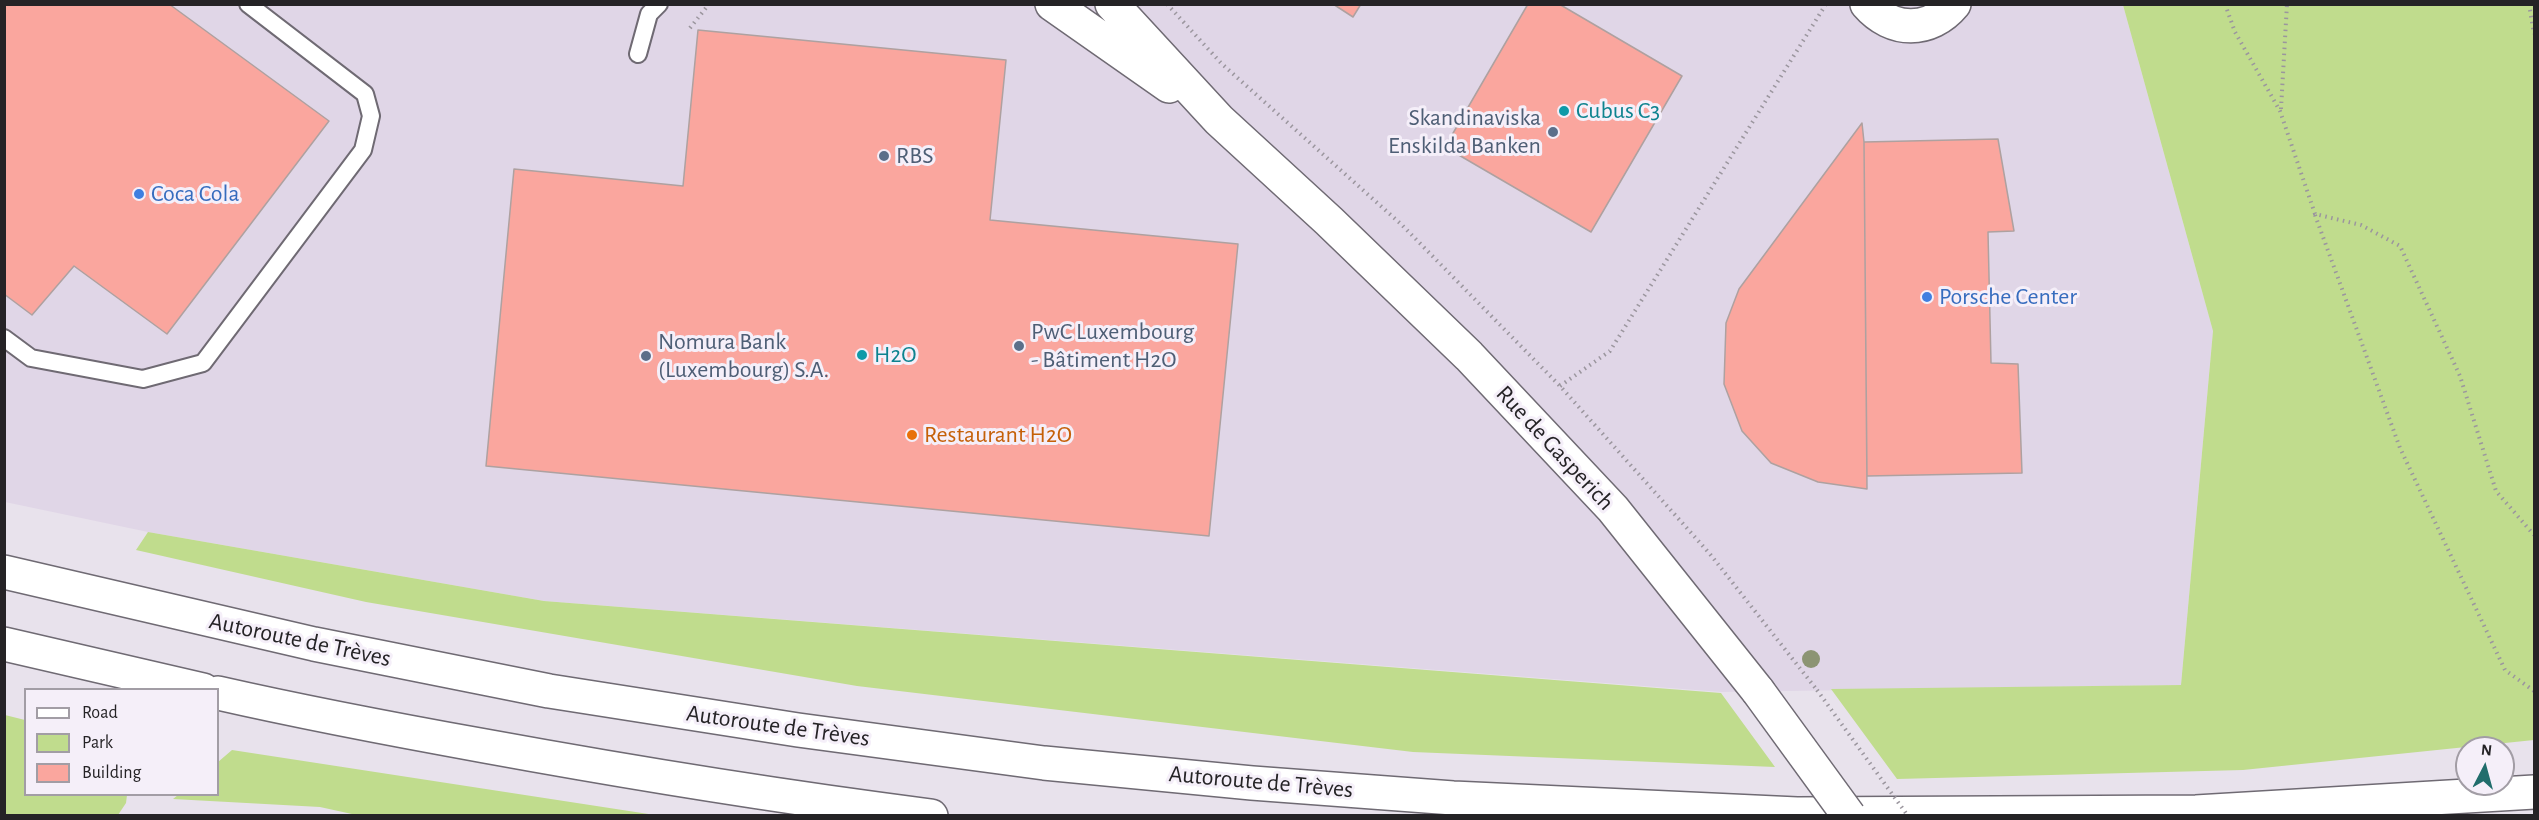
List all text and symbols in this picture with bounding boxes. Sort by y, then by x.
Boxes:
place label: Cubus C3 [1576,97,1660,125]
place label: Skandinaviska Enskilda Banken [1388,104,1541,160]
marker: Cubus C3 [1557,104,1571,118]
marker: Skandinaviska Enskilda Banken [1546,125,1560,139]
place label: RBS [896,142,934,170]
marker: RBS [877,149,891,163]
place label: Coca Cola [151,180,240,208]
marker: Coca Cola [132,187,146,201]
place label: Porsche Center [1939,283,2077,311]
marker: Porsche Center [1920,290,1934,304]
place label: PwC Luxembourg - Bâtiment H2O [1031,318,1194,374]
place label: Nomura Bank (Luxembourg) S.A. [658,328,829,384]
marker: PwC Luxembourg - Bâtiment H2O [1012,339,1026,353]
place label: H2O [874,341,917,369]
marker: H2O [855,348,869,362]
marker: Nomura Bank (Luxembourg) S.A. [639,349,653,363]
street label: Rue de Gasperich [1490,380,1620,516]
place label: Restaurant H2O [924,421,1072,449]
marker: Restaurant H2O [905,428,919,442]
street label: Autoroute de Trèves [207,607,393,673]
legend [24,688,219,796]
street label: Autoroute de Trèves [684,699,872,753]
text: Road [82,704,118,722]
text: Park [82,734,113,752]
north arrow [2455,736,2515,796]
text: N [2480,742,2493,759]
street label: Autoroute de Trèves [1168,760,1354,804]
text: Building [82,764,141,782]

